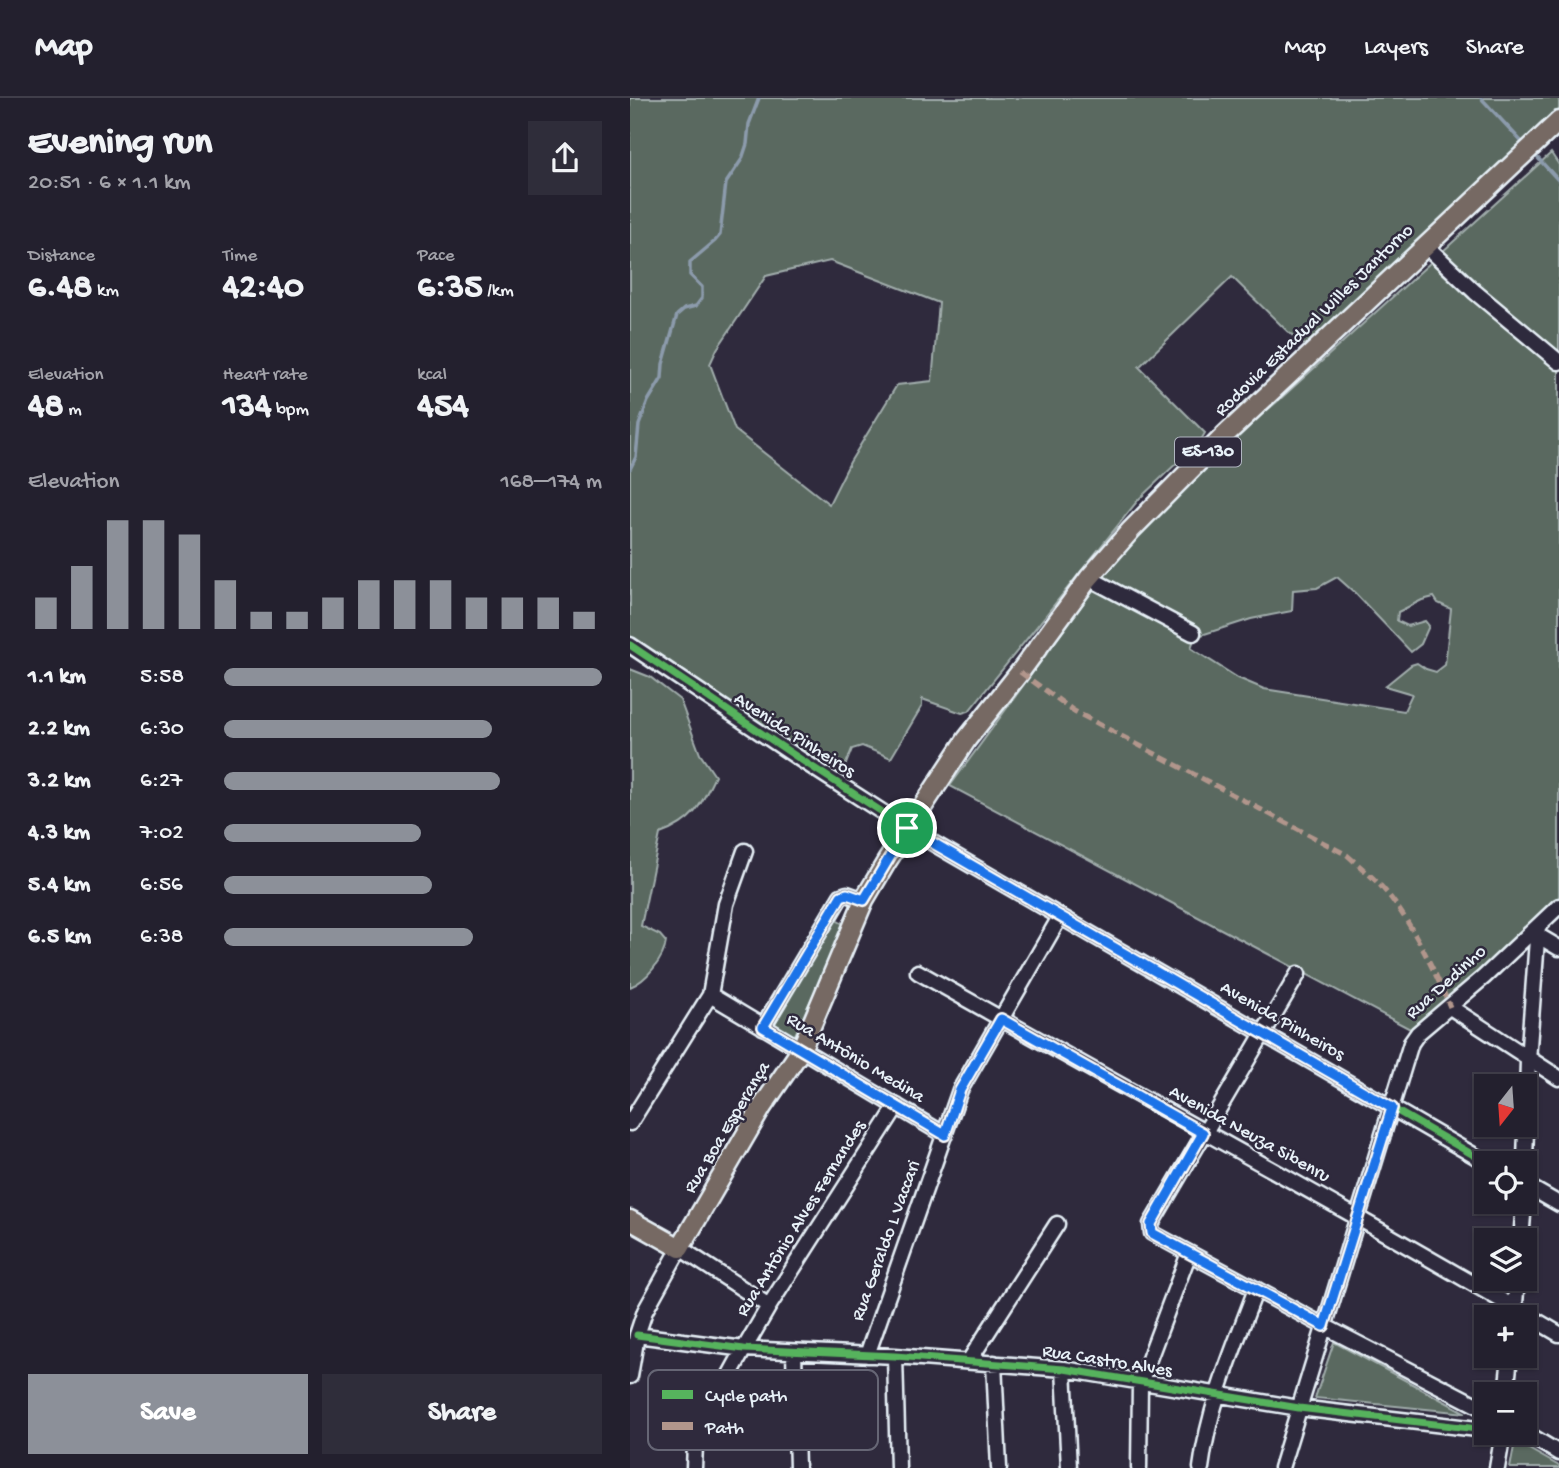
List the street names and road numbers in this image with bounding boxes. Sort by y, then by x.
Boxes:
street label: Rodovia Estadual Willes Jantorno [1211,220,1419,422]
road number: ES-130 [1175,438,1241,466]
street label: Avenida Pinheiros [729,688,860,784]
street label: Rua Dedinho [1402,941,1492,1025]
street label: Avenida Pinheiros [1216,977,1349,1067]
street label: Rua Antônio Medina [782,1009,929,1110]
street label: Rua Boa Esperança [680,1057,777,1198]
street label: Avenida Neuza Sibenru [1164,1081,1334,1189]
street label: Rua Antônio Alves Fernandes [732,1116,872,1321]
street label: Rua Geraldo L Vaccari [847,1157,927,1325]
street label: Rua Castro Alves [1040,1340,1175,1384]

